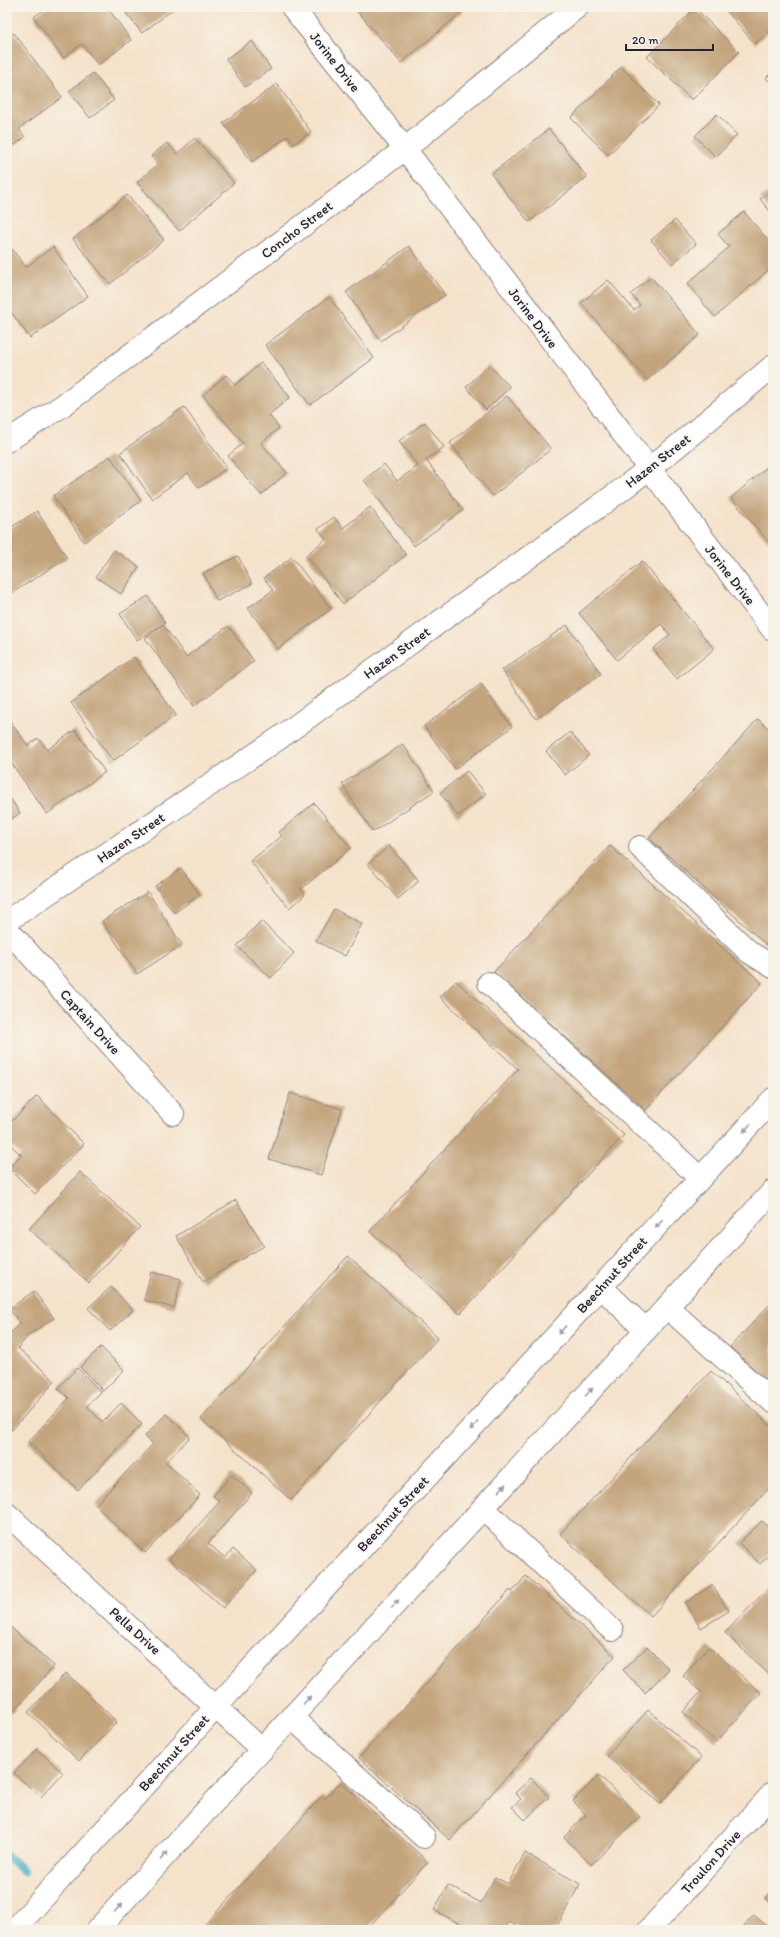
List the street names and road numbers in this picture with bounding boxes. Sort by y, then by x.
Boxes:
street label: Jorine Drive [306,28,364,96]
street label: Concho Street [258,198,336,262]
street label: Jorine Drive [505,284,562,352]
street label: Hazen Street [622,430,694,492]
street label: Jorine Drive [701,541,759,609]
street label: Hazen Street [360,623,434,683]
street label: Hazen Street [94,809,168,867]
street label: Captain Drive [56,986,124,1058]
street label: Beechnut Street [573,1233,651,1317]
street label: Beechnut Street [354,1473,432,1555]
street label: Pella Drive [106,1603,164,1659]
street label: Beechnut Street [135,1711,213,1795]
street label: Troulon Drive [678,1826,745,1898]

